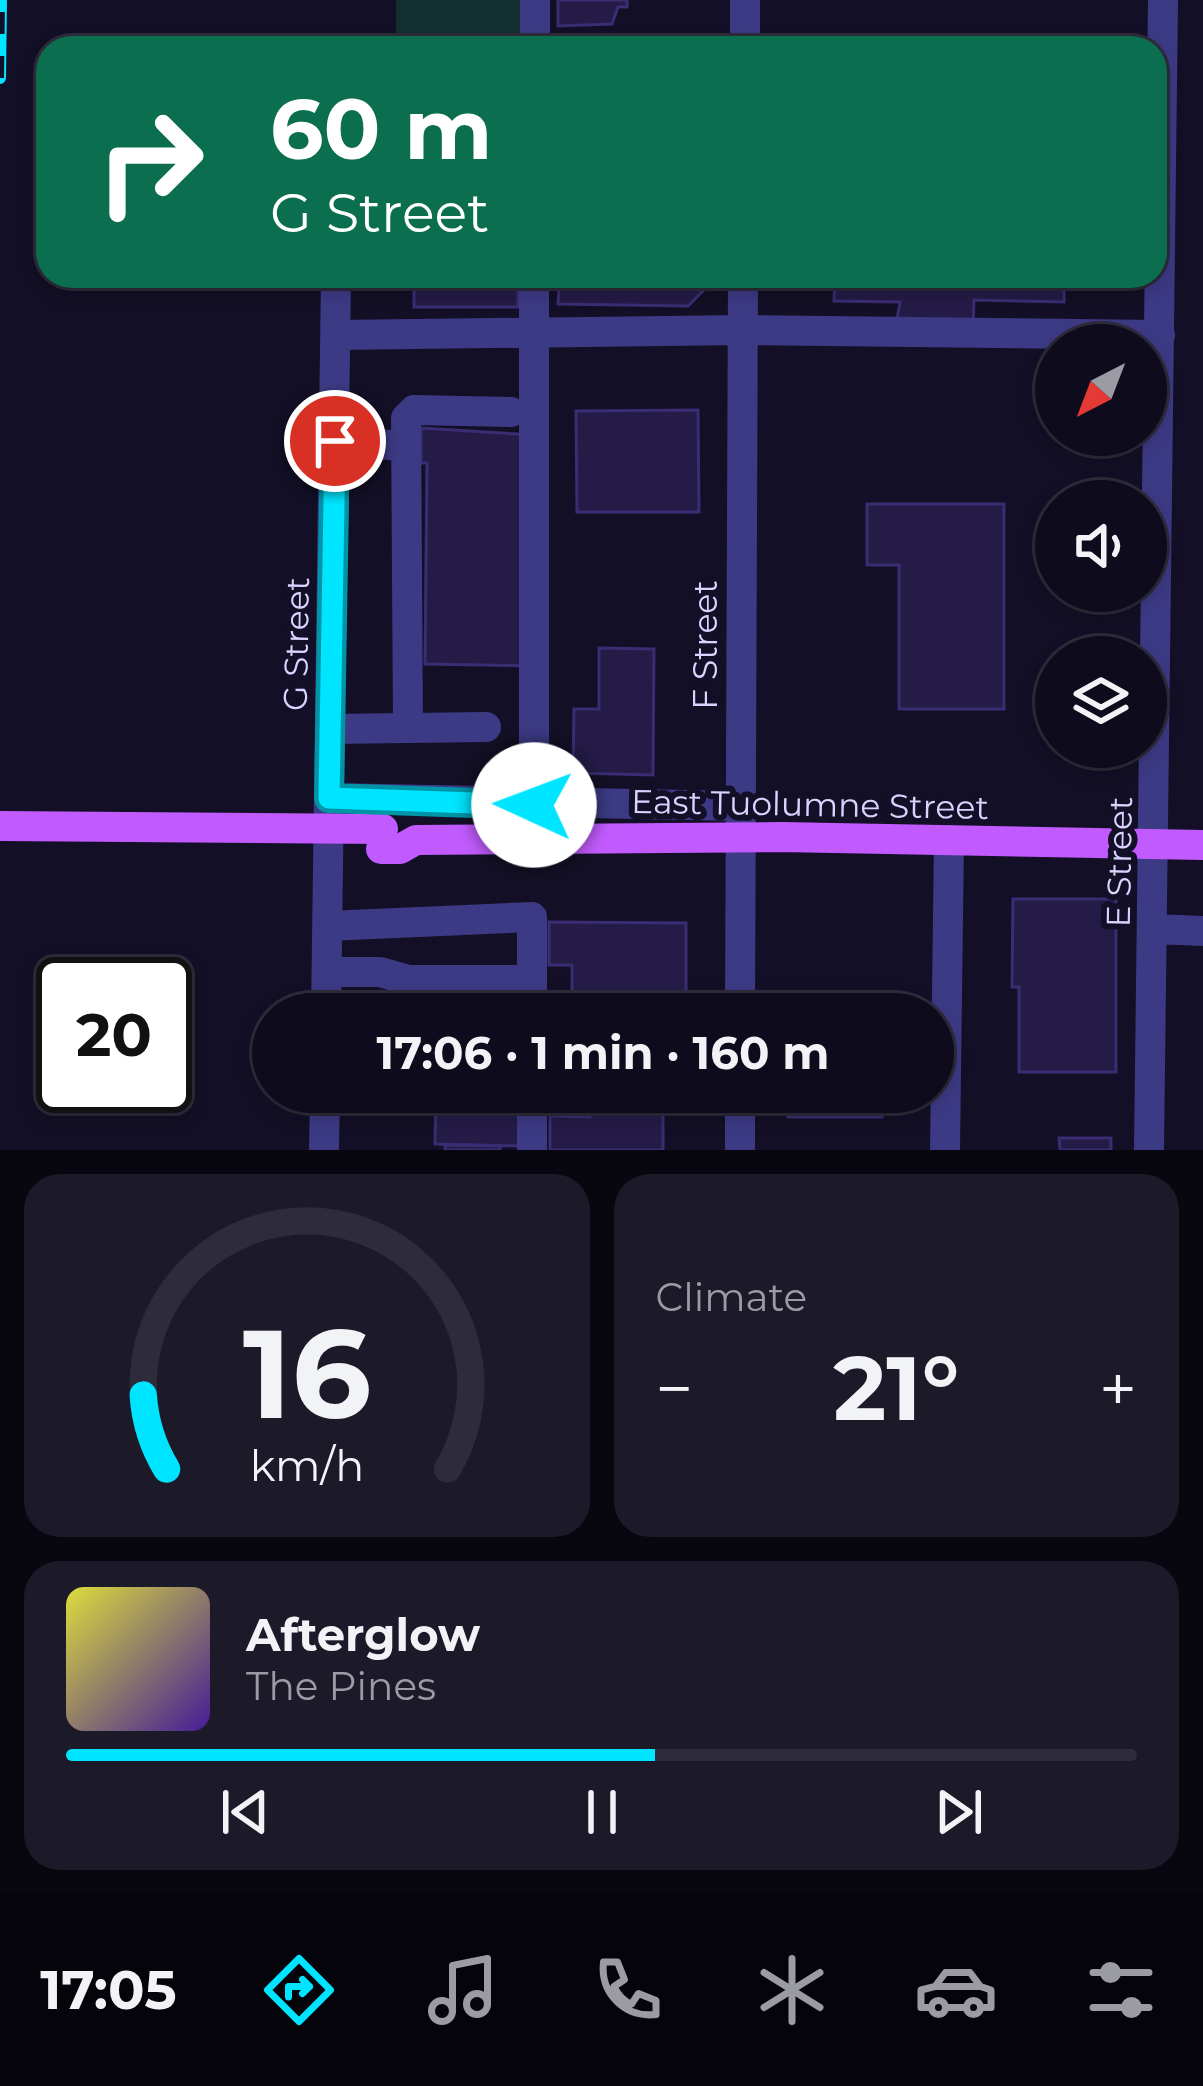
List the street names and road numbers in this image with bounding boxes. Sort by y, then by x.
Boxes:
street label: G Street [275,577,317,711]
street label: F Street [685,580,725,710]
street label: East Tuolumne Street [631,781,989,827]
street label: E Street [1098,796,1140,928]

